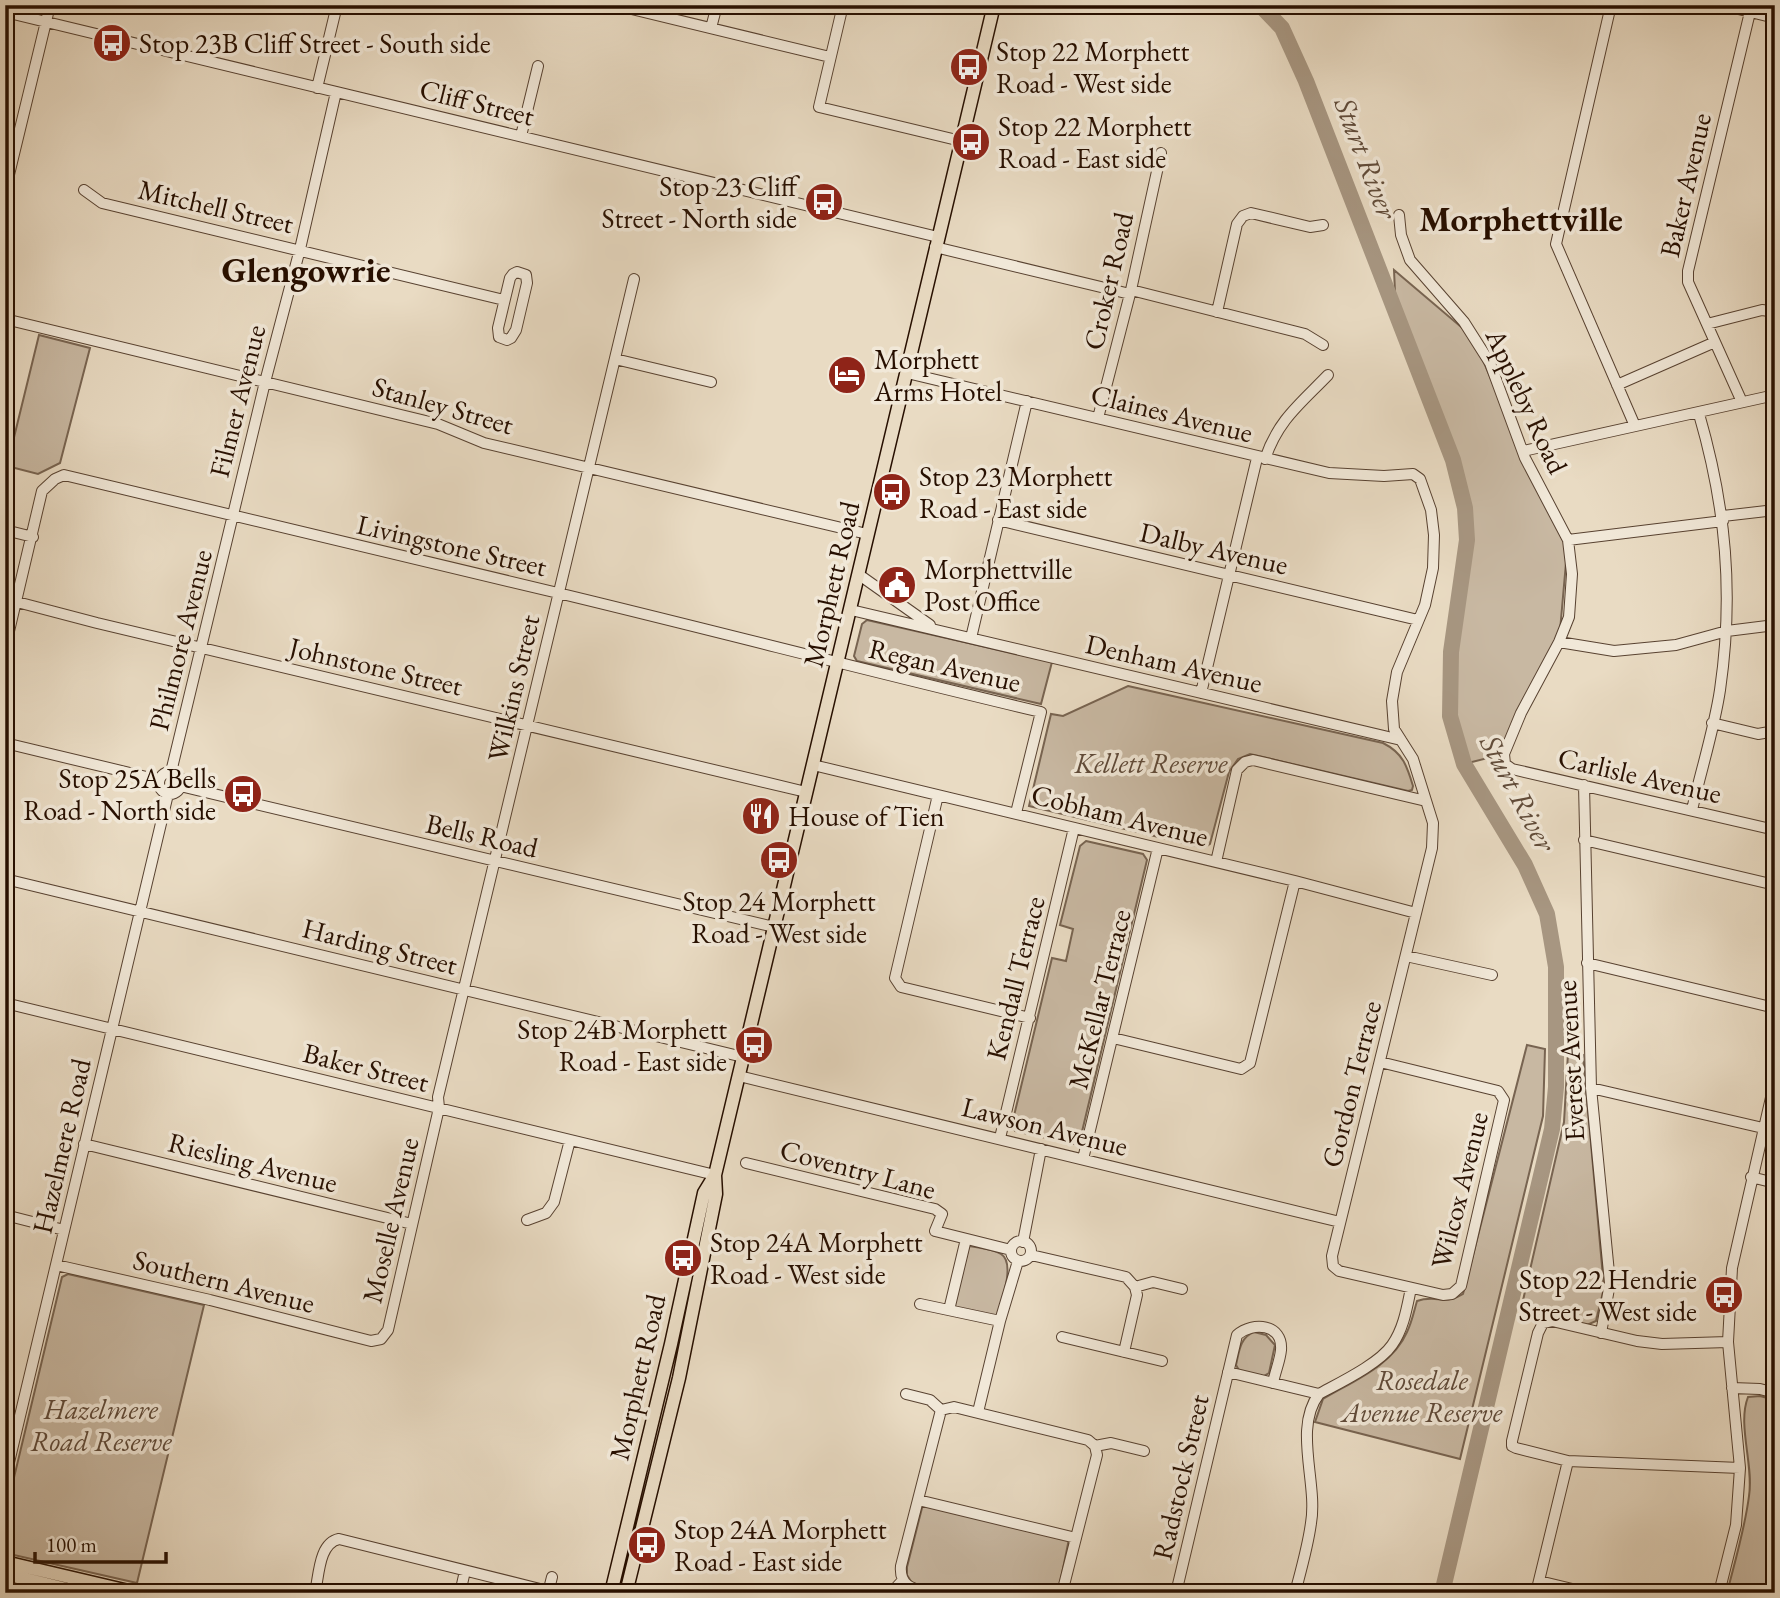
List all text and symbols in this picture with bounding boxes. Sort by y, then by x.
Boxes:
bus stop icon: Stop 23B Cliff Street - South side [91,22,133,64]
place label: Stop 23B Cliff Street - South side [139,25,491,61]
place label: Stop 22 Morphett Road - West side [996,33,1189,101]
bus stop icon: Stop 22 Morphett Road - West side [948,46,990,88]
street label: Cliff Street [416,70,538,134]
water label: Sturt River [1325,91,1408,226]
place label: Stop 22 Morphett Road - East side [998,108,1191,176]
street label: Baker Avenue [1651,109,1719,261]
bus stop icon: Stop 22 Morphett Road - East side [950,121,992,163]
place label: Stop 23 Cliff Street - North side [601,168,800,236]
street label: Mitchell Street [135,171,297,241]
bus stop icon: Stop 23 Cliff Street - North side [803,181,845,223]
district label: Morphettville [1419,196,1623,241]
street label: Croker Road [1075,208,1142,353]
district label: Glengowrie [222,247,391,292]
street label: Filmer Avenue [201,321,273,481]
street label: Appleby Road [1477,322,1577,480]
place label: Morphett Arms Hotel [873,341,1002,409]
hotel icon: Morphett Arms Hotel [826,354,868,396]
street label: Stanley Street [368,368,518,442]
street label: Claines Avenue [1087,376,1257,450]
place label: Stop 23 Morphett Road - East side [919,458,1112,526]
bus stop icon: Stop 23 Morphett Road - East side [871,471,913,513]
street label: Morphett Road [794,497,868,670]
street label: Livingstone Street [354,506,551,584]
street label: Dalby Avenue [1136,513,1292,583]
street label: Philmore Avenue [140,546,220,734]
place label: Morphettville Post Office [924,551,1072,619]
public building icon: Morphettville Post Office [876,564,918,606]
street label: Wilkins Street [479,611,547,765]
street label: Denham Avenue [1082,625,1266,701]
street label: Johnstone Street [284,628,466,703]
street label: Regan Avenue [865,630,1025,700]
water label: Sturt River [1471,727,1566,859]
street label: Carlisle Avenue [1555,739,1725,811]
park label: Kellett Reserve [1073,745,1228,781]
place label: Stop 25A Bells Road - North side [23,760,216,828]
bus stop icon: Stop 25A Bells Road - North side [222,773,264,815]
street label: Cobham Avenue [1028,776,1212,854]
restaurant icon: House of Tien [740,795,782,837]
place label: House of Tien [788,798,945,834]
street label: Bells Road [422,805,542,866]
bus stop icon: Stop 24 Morphett Road - West side [758,839,800,881]
place label: Stop 24 Morphett Road - West side [682,883,876,951]
street label: Kendall Terrace [977,892,1053,1064]
street label: McKellar Terrace [1059,905,1139,1093]
street label: Harding Street [299,909,461,983]
street label: Everest Avenue [1548,979,1592,1143]
street label: Gordon Terrace [1313,997,1389,1171]
place label: Stop 24B Morphett Road - East side [517,1011,727,1079]
bus stop icon: Stop 24B Morphett Road - East side [733,1024,775,1066]
street label: Baker Street [299,1034,433,1100]
street label: Hazelmere Road [23,1054,99,1237]
street label: Lawson Avenue [958,1088,1132,1164]
street label: Wilcox Avenue [1422,1108,1496,1272]
street label: Riesling Avenue [165,1124,342,1200]
street label: Coventry Lane [776,1131,940,1207]
street label: Moselle Avenue [353,1134,427,1306]
place label: Stop 24A Morphett Road - West side [710,1224,923,1292]
bus stop icon: Stop 24A Morphett Road - West side [662,1237,704,1279]
street label: Southern Avenue [129,1241,319,1321]
place label: Stop 22 Hendrie Street - West side [1518,1261,1697,1329]
bus stop icon: Stop 22 Hendrie Street - West side [1703,1274,1745,1316]
street label: Morphett Road [600,1290,674,1463]
park label: Rosedale Avenue Reserve [1340,1362,1503,1430]
park label: Hazelmere Road Reserve [30,1391,172,1459]
street label: Radstock Street [1143,1391,1217,1563]
place label: Stop 24A Morphett Road - East side [674,1511,887,1579]
scale bar [35,1521,166,1565]
bus stop icon: Stop 24A Morphett Road - East side [626,1524,668,1566]
text: 100 m [46,1531,97,1558]

